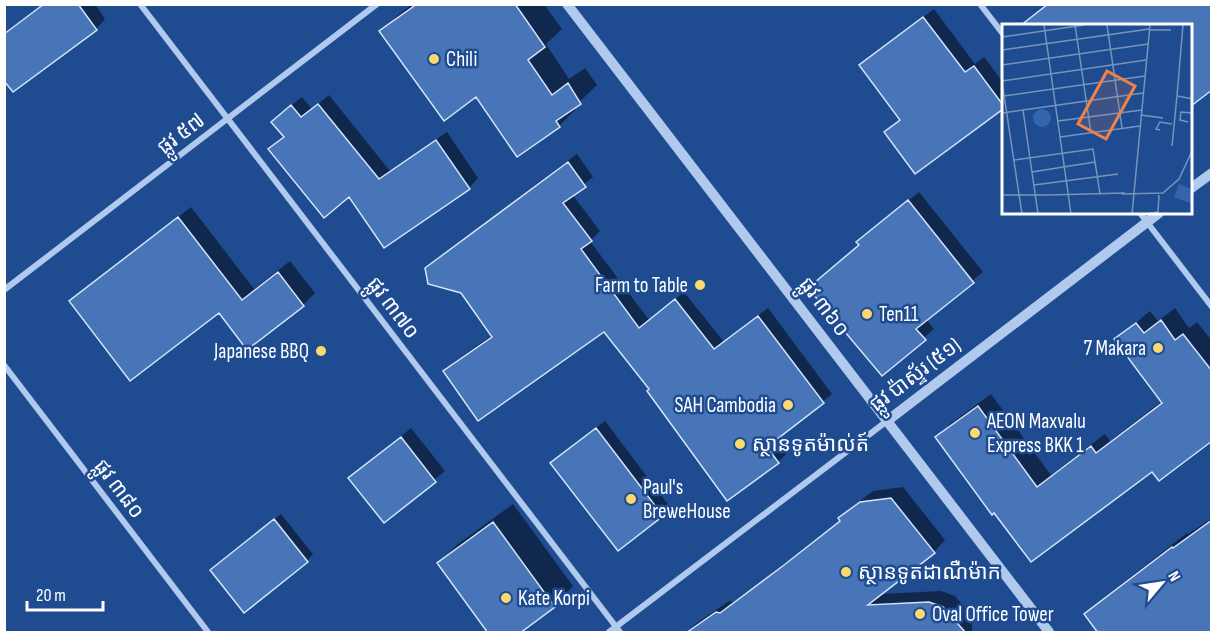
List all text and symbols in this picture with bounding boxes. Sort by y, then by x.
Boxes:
inset map [1002,24,1192,214]
place label: Chili [446,47,477,72]
marker: Chili [427,52,441,66]
street label: ផ្លូវ ៥៧ [152,108,214,165]
street label: ផ្លូវ ៣៧០ [357,272,424,348]
street label: ផ្លូវ ៣៦០ [789,272,855,346]
place label: Farm to Table [595,273,688,298]
marker: Farm to Table [693,278,707,292]
place label: Ten11 [879,302,919,327]
marker: Ten11 [860,307,874,321]
street label: ផ្លូវ ប៉ាស្ទ័រ (៥១) [865,333,969,422]
place label: 7 Makara [1084,336,1146,361]
place label: Japanese BBQ [213,339,309,364]
marker: 7 Makara [1151,341,1165,355]
marker: Japanese BBQ [314,344,328,358]
place label: SAH Cambodia [674,393,776,418]
marker: SAH Cambodia [781,398,795,412]
place label: AEON Maxvalu Express BKK 1 [986,409,1086,458]
marker: AEON Maxvalu Express BKK 1 [968,426,982,440]
place label: ស្ថានទូតម៉ាល់ត៍ [752,432,869,457]
marker: ស្ថានទូតម៉ាល់ត៍ [733,437,747,451]
street label: ផ្លូវ ៣៨០ [84,454,150,528]
place label: Paul's BreweHouse [643,475,731,524]
marker: Paul's BreweHouse [624,492,638,506]
north arrow [1132,553,1192,613]
place label: ស្ថានទូតដាណឺម៉ាក [858,559,1001,585]
marker: ស្ថានទូតដាណឺម៉ាក [839,565,853,579]
text: N [1163,568,1184,585]
scale bar [27,574,104,612]
text: 20 m [36,585,66,606]
place label: Kate Korpi [518,586,590,611]
marker: Kate Korpi [499,591,513,605]
place label: Oval Office Tower [932,602,1054,627]
marker: Oval Office Tower [913,607,927,621]

